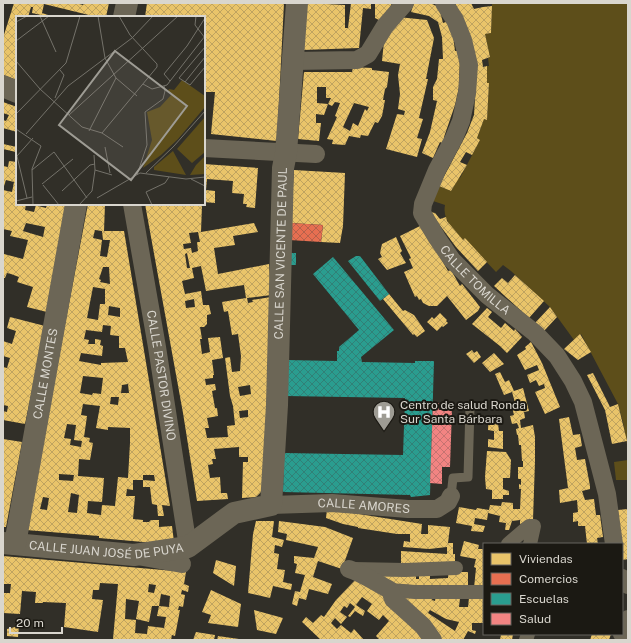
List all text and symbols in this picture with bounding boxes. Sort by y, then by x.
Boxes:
inset map [16,16,205,205]
street label: CALLE SAN VICENTE DE PAUL [272,167,290,340]
street label: CALLE TOMILLA [437,243,513,318]
street label: CALLE PASTOR DIVINO [144,309,178,442]
street label: CALLE MONTES [31,327,61,420]
place label: Centro de salud Ronda Sur Santa Bárbara [400,398,526,426]
hospital icon: Centro de salud Ronda Sur Santa Bárbara [371,399,397,432]
street label: CALLE AMORES [317,496,411,516]
street label: CALLE JUAN JOSÉ DE PUYA [28,538,185,562]
legend [483,543,623,635]
text: Viviendas [519,552,573,566]
text: Comercios [519,572,578,586]
text: Escuelas [519,592,569,606]
scale bar [10,609,62,635]
text: Salud [519,612,551,626]
text: 20 m [16,616,44,630]

